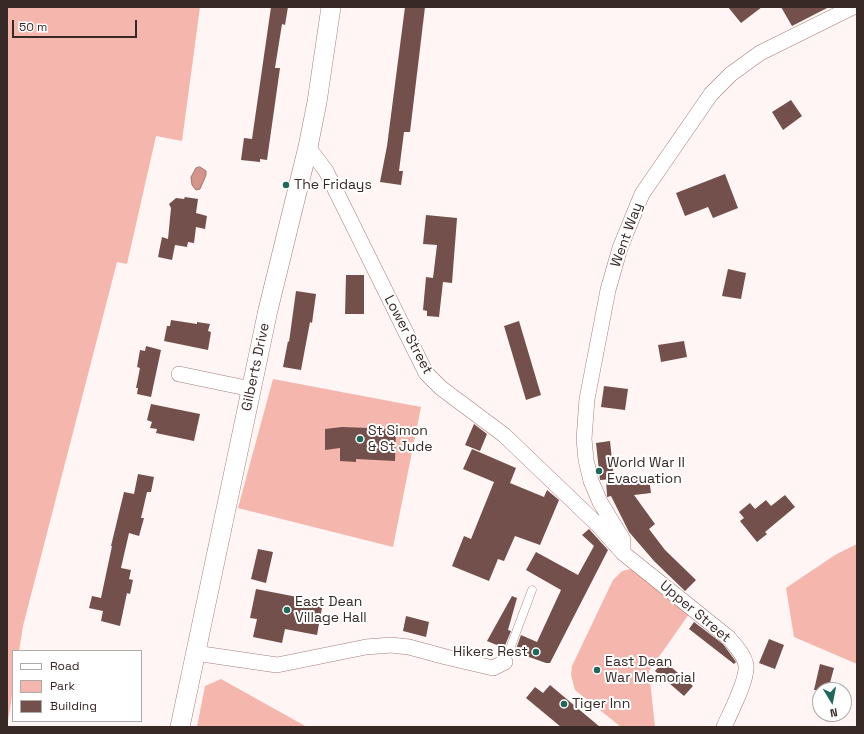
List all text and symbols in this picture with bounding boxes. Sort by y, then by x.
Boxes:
scale bar [14,12,139,38]
text: 50 m [19,19,47,35]
place label: The Fridays [294,177,372,193]
marker: The Fridays [281,180,291,190]
street label: Went Way [608,200,646,270]
street label: Lower Street [380,293,436,377]
street label: Gilberts Drive [238,321,274,413]
place label: St Simon & St Jude [368,423,433,456]
marker: St Simon & St Jude [355,434,365,444]
place label: World War II Evacuation [607,455,685,488]
marker: World War II Evacuation [594,466,604,476]
street label: Upper Street [656,578,734,646]
place label: East Dean Village Hall [295,594,367,626]
marker: East Dean Village Hall [282,605,292,615]
place label: Hikers Rest [453,644,528,660]
marker: Hikers Rest [531,647,541,657]
legend [12,650,142,722]
place label: East Dean War Memorial [605,654,695,686]
text: Road [50,658,79,674]
marker: East Dean War Memorial [592,665,602,675]
text: Park [50,678,75,694]
north arrow [812,682,852,722]
place label: Tiger Inn [572,696,630,712]
text: Building [50,698,97,714]
marker: Tiger Inn [559,699,569,709]
text: N [829,705,839,720]

